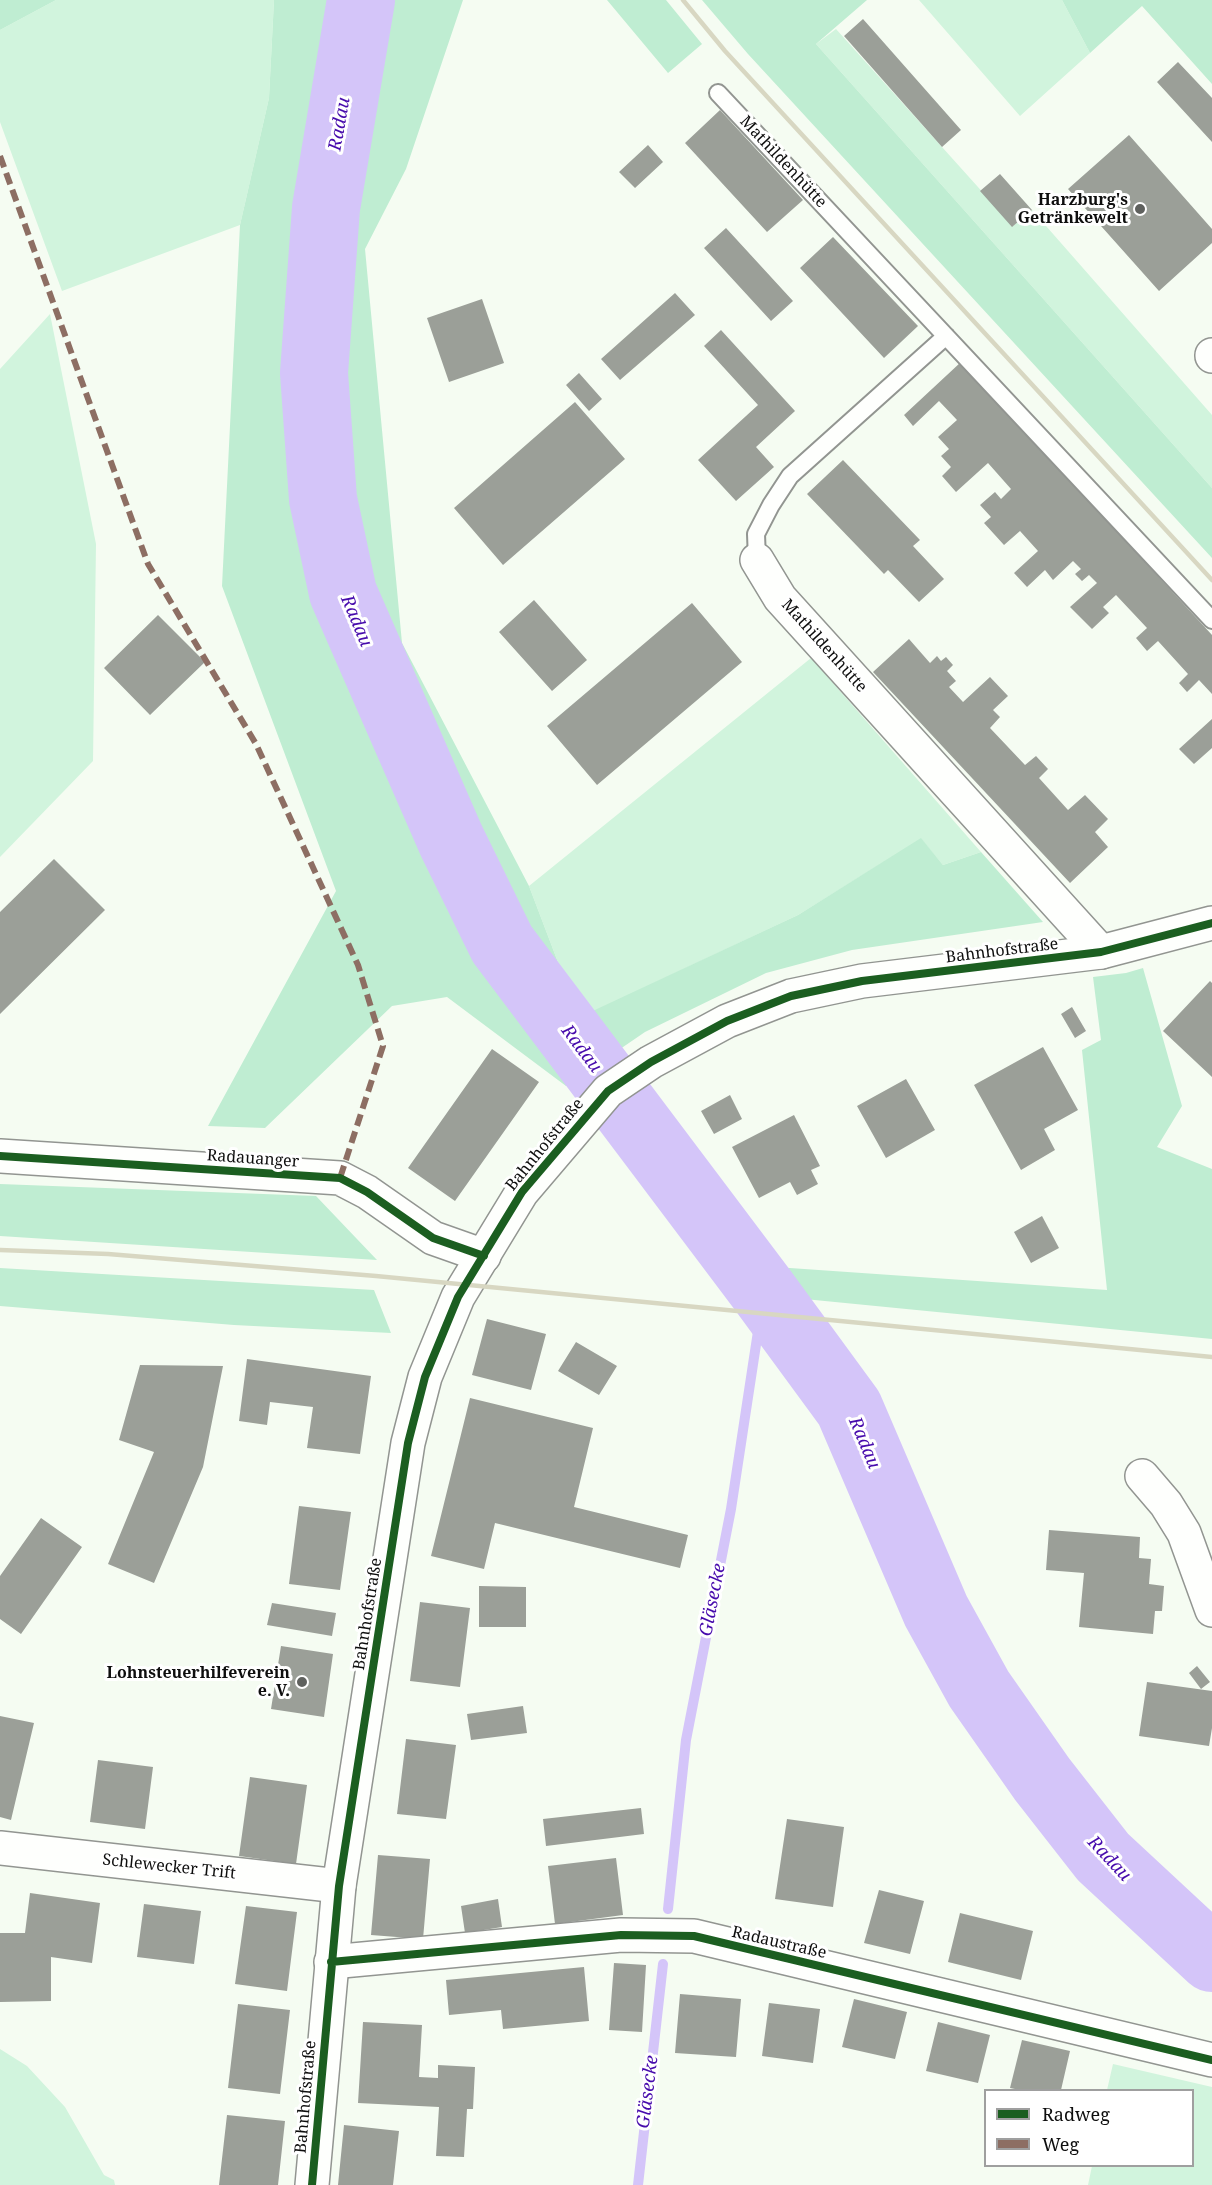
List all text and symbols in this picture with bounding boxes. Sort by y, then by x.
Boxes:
water label: Radau [325,96,355,152]
street label: Mathildenhütte [735,112,831,212]
place label: Harzburg's Getränkewelt [1018,190,1128,228]
marker: Harzburg's Getränkewelt [1133,202,1147,216]
water label: Radau [336,592,376,650]
street label: Mathildenhütte [777,595,871,697]
street label: Bahnhofstraße [945,935,1059,967]
water label: Radau [556,1021,606,1077]
street label: Bahnhofstraße [502,1095,588,1195]
street label: Radauanger [206,1146,300,1172]
water label: Radau [844,1414,884,1472]
street label: Bahnhofstraße [350,1557,386,1671]
water label: Gläsecke [695,1562,731,1638]
place label: Lohnsteuerhilfeverein e. V. [107,1663,290,1701]
marker: Lohnsteuerhilfeverein e. V. [295,1675,309,1689]
water label: Radau [1083,1832,1135,1886]
street label: Schlewecker Trift [101,1850,237,1884]
street label: Radaustraße [730,1923,828,1963]
street label: Bahnhofstraße [292,2040,320,2154]
water label: Gläsecke [633,2054,663,2130]
legend [984,2089,1194,2167]
text: Radweg [1042,2102,1110,2126]
text: Weg [1042,2132,1079,2156]

